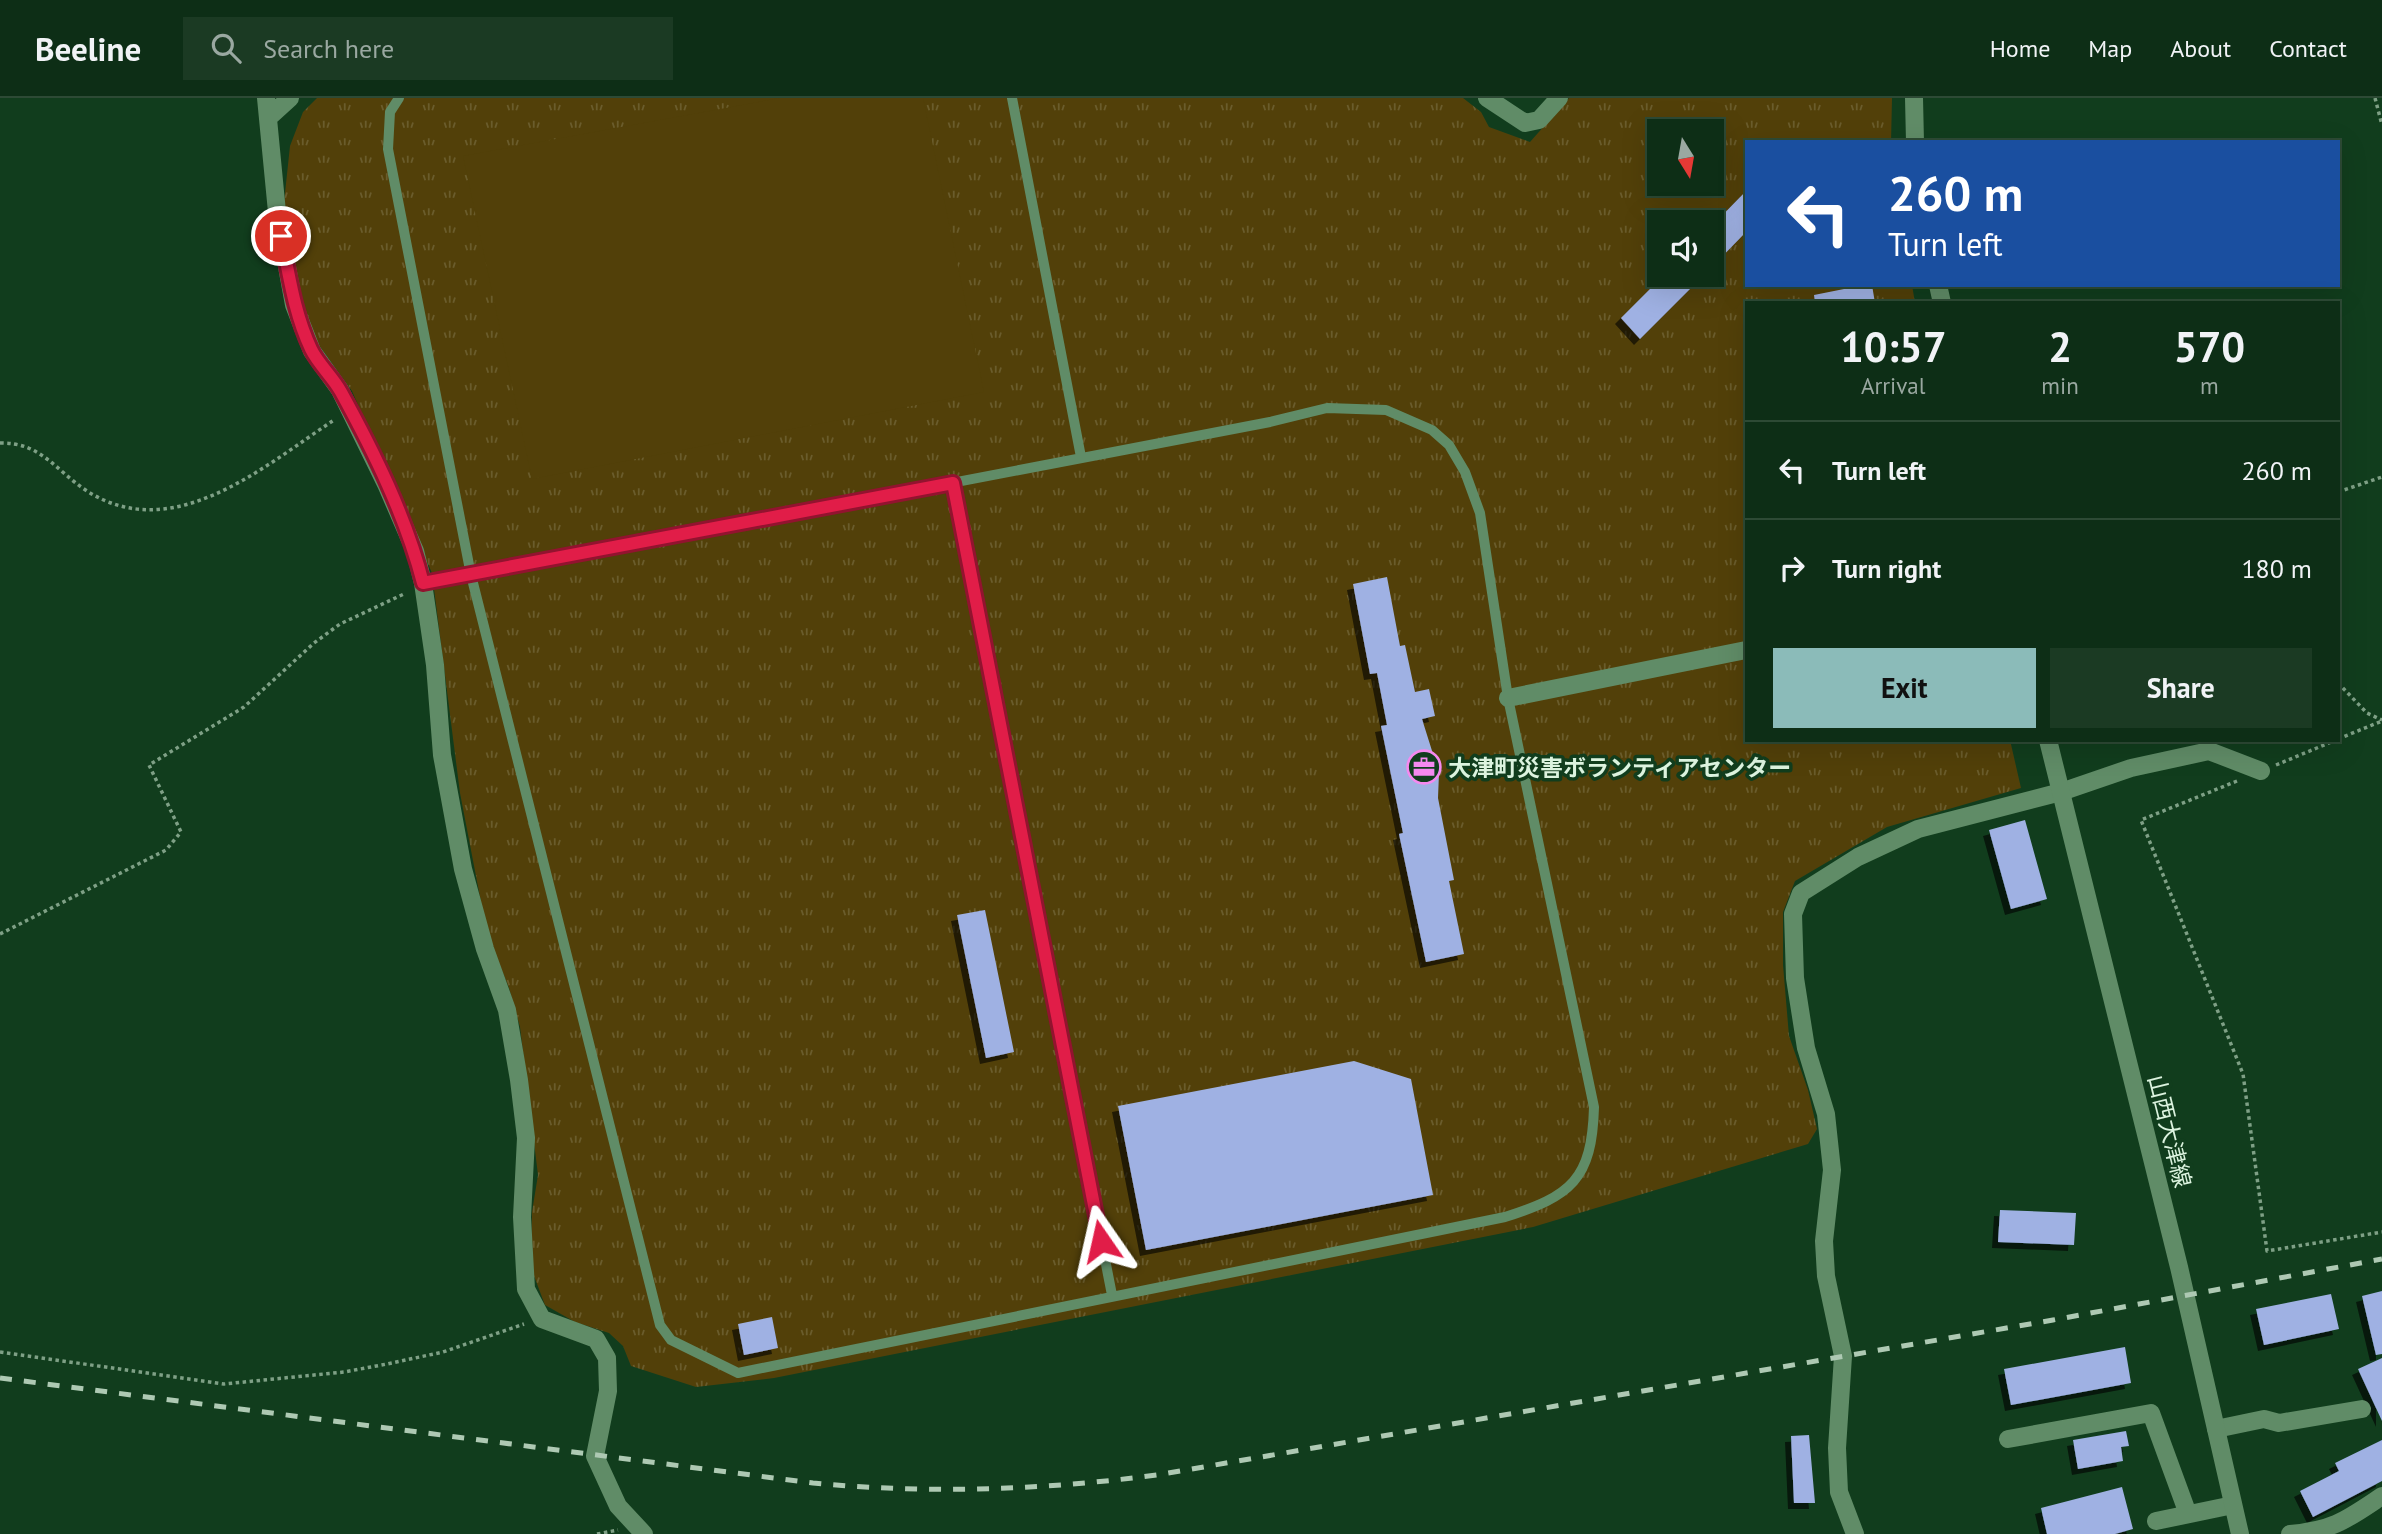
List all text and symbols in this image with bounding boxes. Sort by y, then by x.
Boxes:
search box [183,17,673,80]
text: Beeline [35,27,141,70]
icon: search [207,29,245,67]
text: Search here [263,32,394,65]
text: Home [1990,33,2050,64]
text: Map [2088,33,2132,64]
text: About [2170,33,2231,64]
text: Contact [2269,33,2347,64]
north arrow [1647,119,1724,196]
map controls [1647,119,1724,287]
text: 260 m [1888,161,2023,225]
icon: left [1773,168,1864,259]
pin [251,206,311,266]
button: sound [1647,210,1724,287]
icon: arrive [262,217,300,255]
text: Turn left [1888,223,2003,265]
text: 10:57 [1840,319,1946,374]
text: 2 [2048,319,2072,374]
text: 570 [2174,319,2245,374]
text: Arrival [1861,371,1925,400]
text: min [2041,371,2079,400]
text: m [2200,371,2219,400]
icon: left [1773,451,1811,489]
text: Turn left [1832,454,1926,487]
text: 260 m [2241,454,2312,487]
icon: right [1773,549,1811,587]
text: Turn right [1832,552,1941,585]
text: 180 m [2241,552,2312,585]
button: Exit [1773,648,2036,728]
button: Share [2050,648,2312,728]
office icon: 大津町災害ボランティアセンター [1405,748,1443,786]
place label: 大津町災害ボランティアセンター [1448,753,1791,782]
street label: 山西大津線 [2142,1072,2198,1190]
position arrow [1064,1204,1138,1278]

